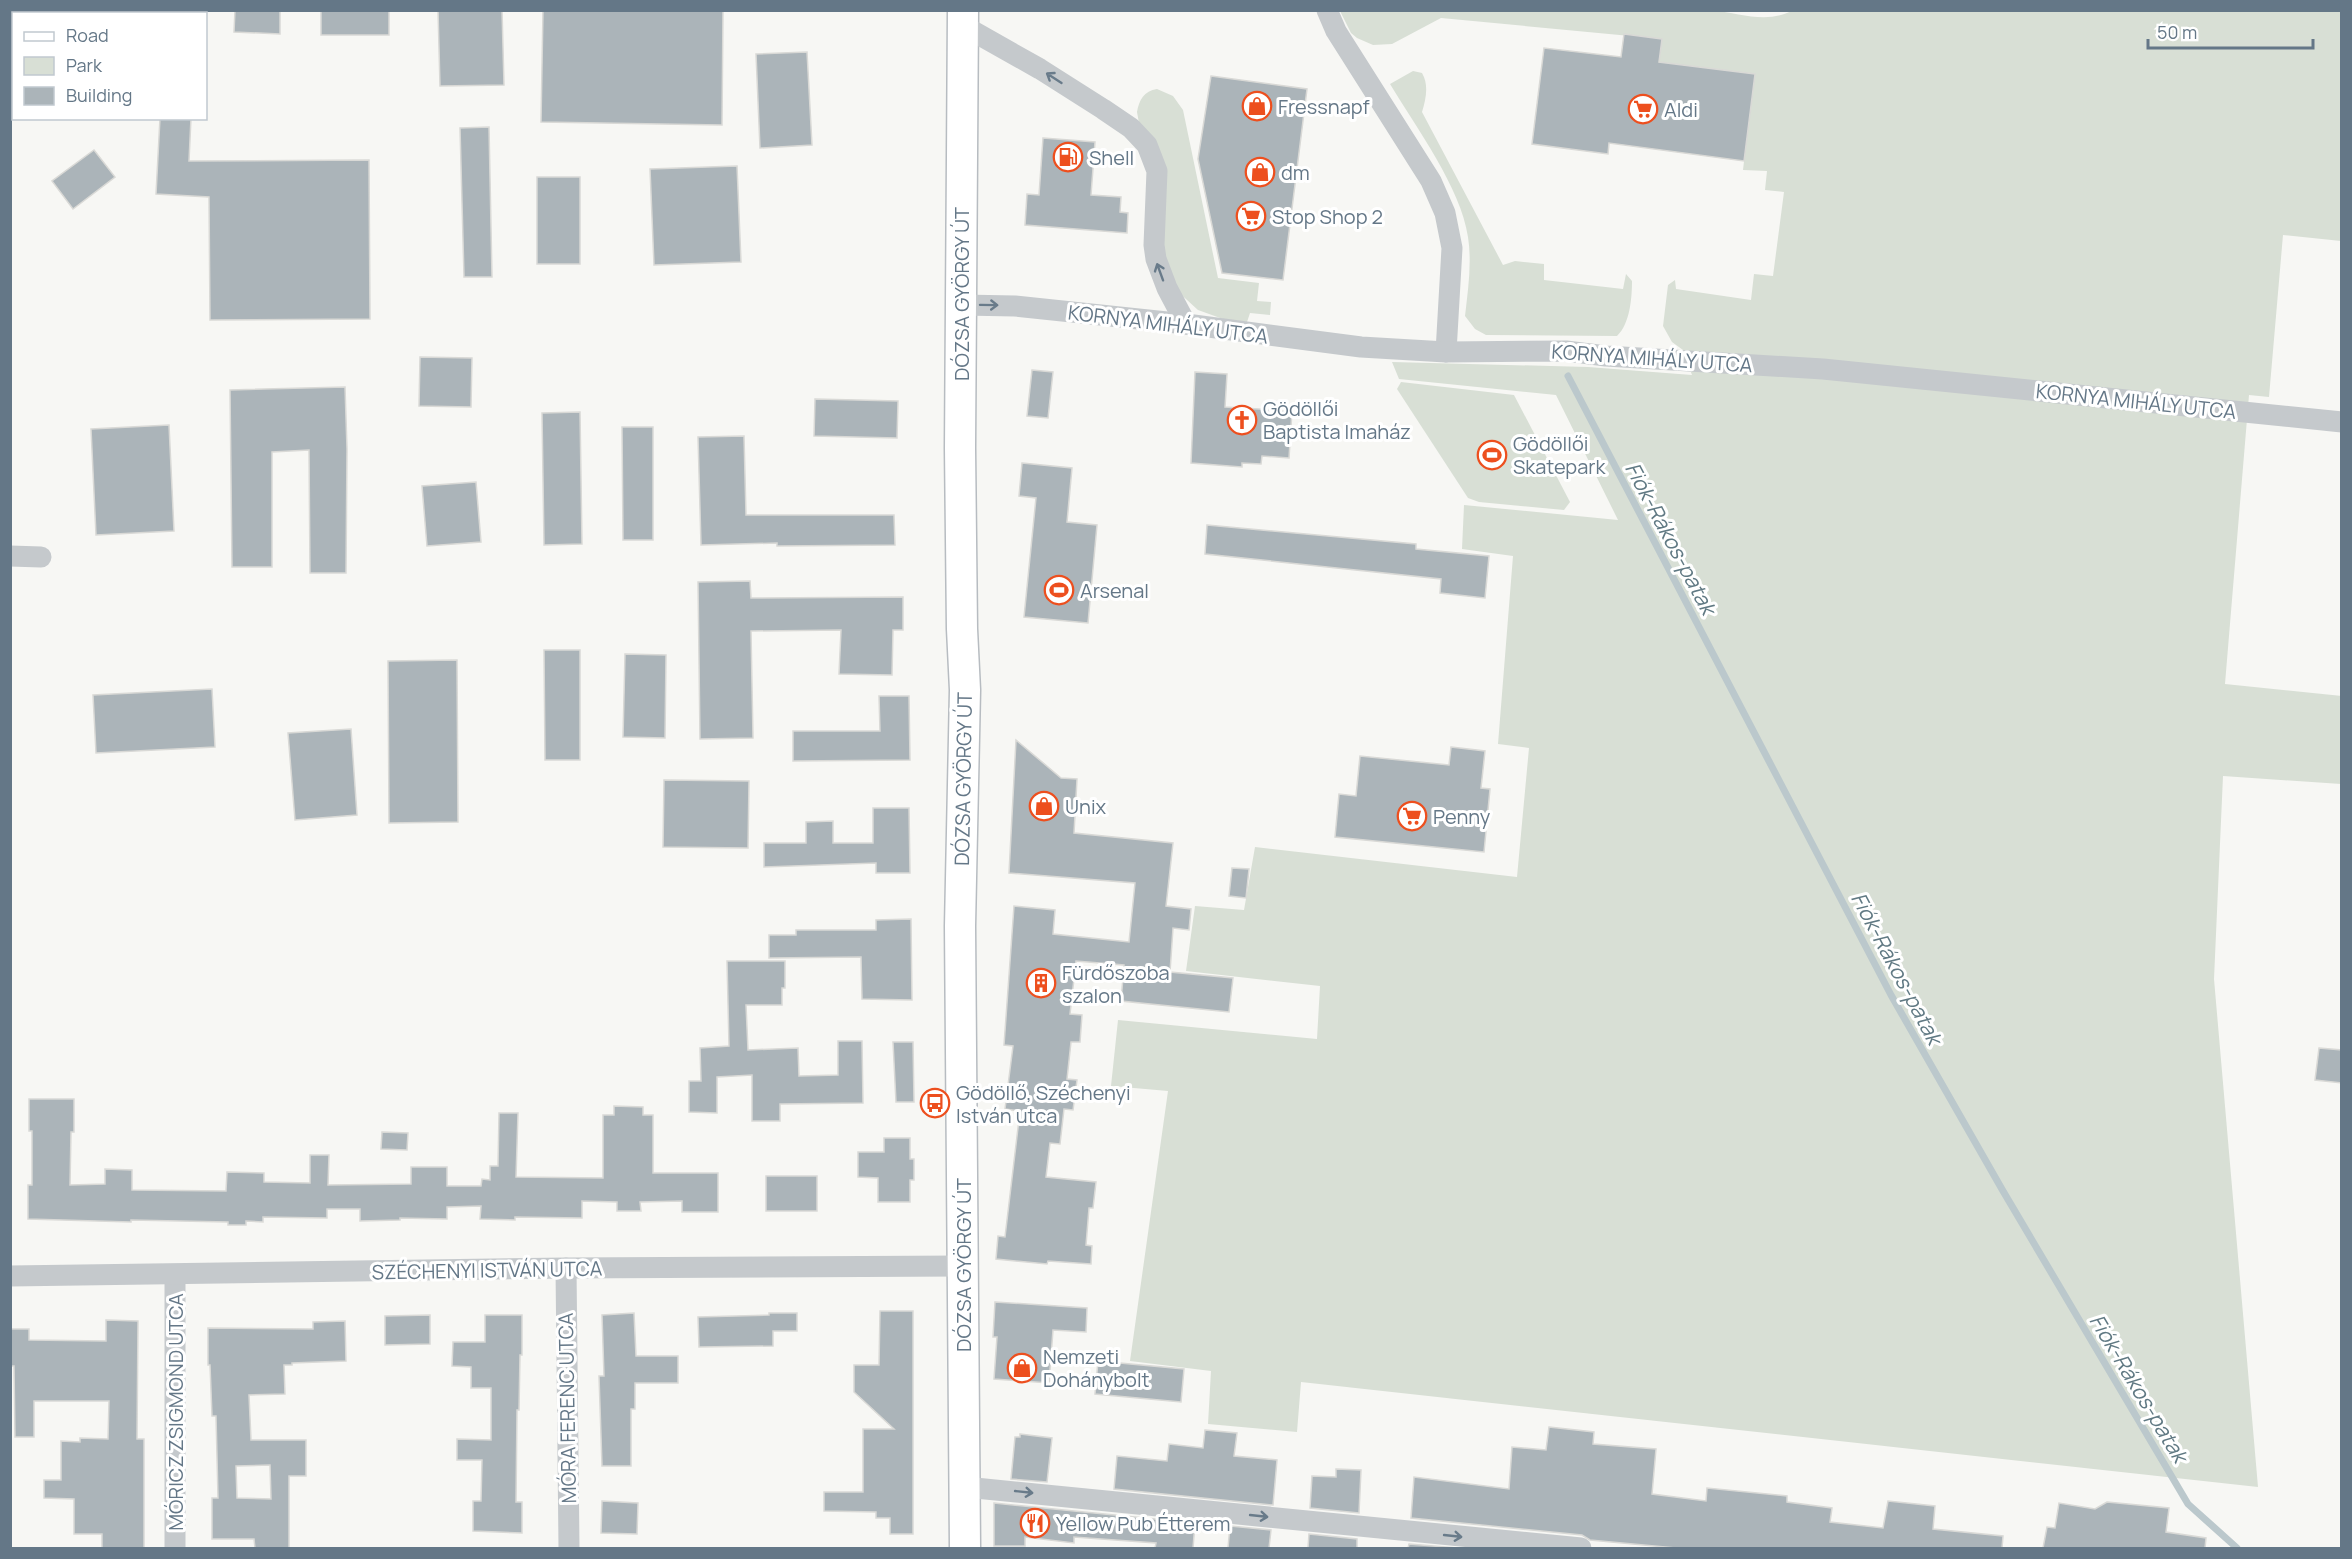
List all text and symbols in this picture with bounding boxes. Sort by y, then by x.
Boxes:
legend [12,12,207,120]
scale bar [2148,12,2313,50]
text: 50 m [2157,20,2197,44]
text: Road [66,23,109,47]
text: Park [66,53,103,77]
one-way arrow [1046,72,1063,84]
text: Building [66,83,132,107]
shop icon: Fressnapf [1241,90,1273,122]
place label: Fressnapf [1278,93,1370,120]
supermarket icon: Aldi [1627,93,1659,125]
place label: Aldi [1664,96,1698,123]
fuel station icon: Shell [1052,141,1084,173]
place label: Shell [1089,144,1134,171]
shop icon: dm [1244,156,1276,188]
place label: dm [1281,159,1310,186]
supermarket icon: Stop Shop 2 [1235,200,1267,232]
place label: Stop Shop 2 [1272,203,1383,230]
street label: DÓZSA GYÖRGY ÚT [948,207,975,381]
one-way arrow [1154,263,1165,282]
street label: KORNYA MIHÁLY UTCA [1066,298,1270,350]
one-way arrow [978,300,998,311]
street label: KORNYA MIHÁLY UTCA [1551,338,1754,379]
street label: KORNYA MIHÁLY UTCA [2034,377,2238,425]
place label: Gödöllői Baptista Imaház [1263,395,1411,445]
church icon: Gödöllői Baptista Imaház [1226,404,1258,436]
place label: Gödöllői Skatepark [1513,430,1607,480]
sports icon: Gödöllői Skatepark [1476,439,1508,471]
water label: Fiók-Rákos-patak [1619,457,1724,621]
sports icon: Arsenal [1043,574,1075,606]
place label: Arsenal [1080,577,1149,604]
street label: DÓZSA GYÖRGY ÚT [948,692,978,866]
shop icon: Unix [1028,790,1060,822]
place label: Unix [1065,793,1107,820]
supermarket icon: Penny [1396,800,1428,832]
place label: Penny [1433,803,1491,830]
water label: Fiók-Rákos-patak [1845,887,1950,1051]
place label: Fürdőszoba szalon [1062,959,1170,1009]
building icon: Fürdőszoba szalon [1025,967,1057,999]
place label: Gödöllő, Széchenyi István utca [956,1079,1131,1129]
bus stop icon: Gödöllő, Széchenyi István utca [919,1087,951,1119]
street label: DÓZSA GYÖRGY ÚT [950,1178,977,1352]
street label: SZÉCHENYI ISTVÁN UTCA [371,1254,603,1286]
street label: MÓRICZ ZSIGMOND UTCA [162,1293,189,1531]
water label: Fiók-Rákos-patak [2084,1309,2196,1470]
street label: MÓRA FERENC UTCA [552,1312,582,1504]
place label: Nemzeti Dohánybolt [1043,1343,1150,1393]
shop icon: Nemzeti Dohánybolt [1006,1352,1038,1384]
one-way arrow [1013,1487,1033,1498]
restaurant icon: Yellow Pub Étterem [1019,1507,1051,1539]
place label: Yellow Pub Étterem [1056,1510,1230,1537]
one-way arrow [1249,1511,1269,1522]
one-way arrow [1443,1531,1463,1542]

